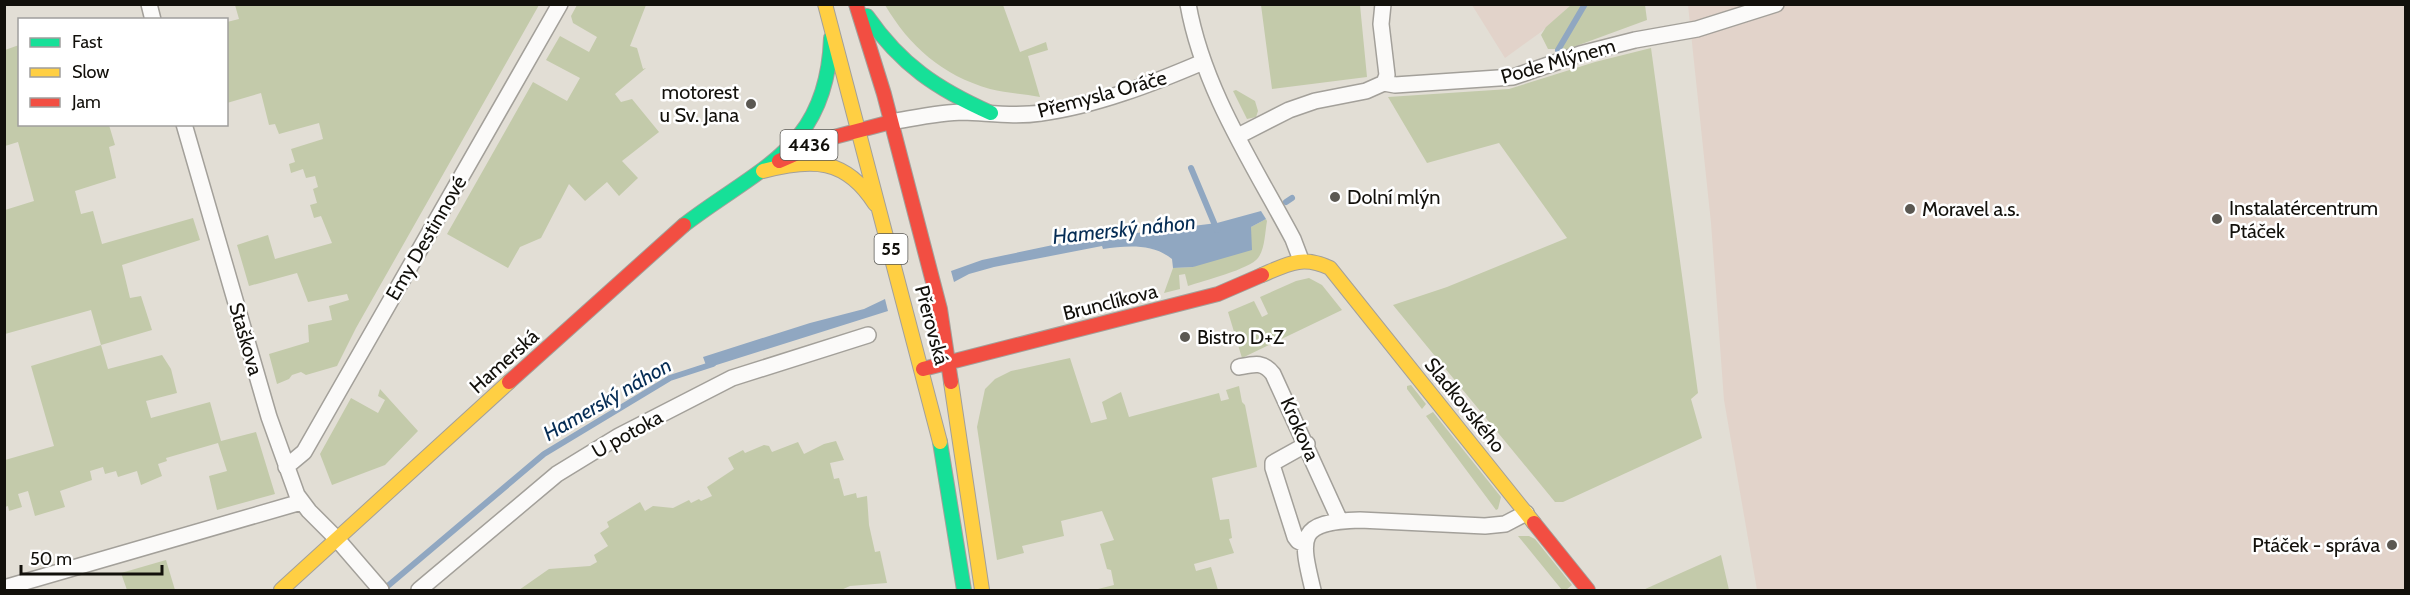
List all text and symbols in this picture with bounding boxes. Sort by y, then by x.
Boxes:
legend [18,18,228,126]
text: Fast [72,31,103,53]
street label: Pode Mlýnem [1498,33,1618,89]
text: Slow [72,61,109,83]
street label: Přemysla Oráče [1035,65,1169,123]
place label: motorest u Sv. Jana [659,80,739,127]
text: Jam [71,91,101,113]
marker: motorest u Sv. Jana [744,97,758,111]
road number: 4436 [780,130,838,160]
street label: Emy Destinnové [381,171,471,305]
place label: Dolní mlýn [1347,185,1440,209]
marker: Dolní mlýn [1328,190,1342,204]
place label: Instalatércentrum Ptáček [2229,196,2378,243]
place label: Moravel a.s. [1922,197,2020,221]
marker: Moravel a.s. [1903,202,1917,216]
water label: Hamerský náhon [1051,209,1197,249]
marker: Instalatércentrum Ptáček [2210,212,2224,226]
road number: 55 [874,234,908,264]
street label: Brunclíkova [1060,279,1160,325]
street label: Přerovská [910,283,954,368]
street label: Staškova [224,300,268,379]
street label: Hamerská [465,324,544,398]
place label: Bistro D+Z [1197,325,1284,349]
marker: Bistro D+Z [1178,330,1192,344]
water label: Hamerský náhon [538,352,676,446]
street label: Sladkovského [1419,353,1511,457]
street label: Krokova [1275,393,1325,465]
street label: U potoka [587,405,667,463]
place label: Ptáček - správa [2252,533,2380,557]
scale bar [21,538,162,576]
marker: Ptáček - správa [2385,538,2399,552]
text: 50 m [30,548,72,570]

